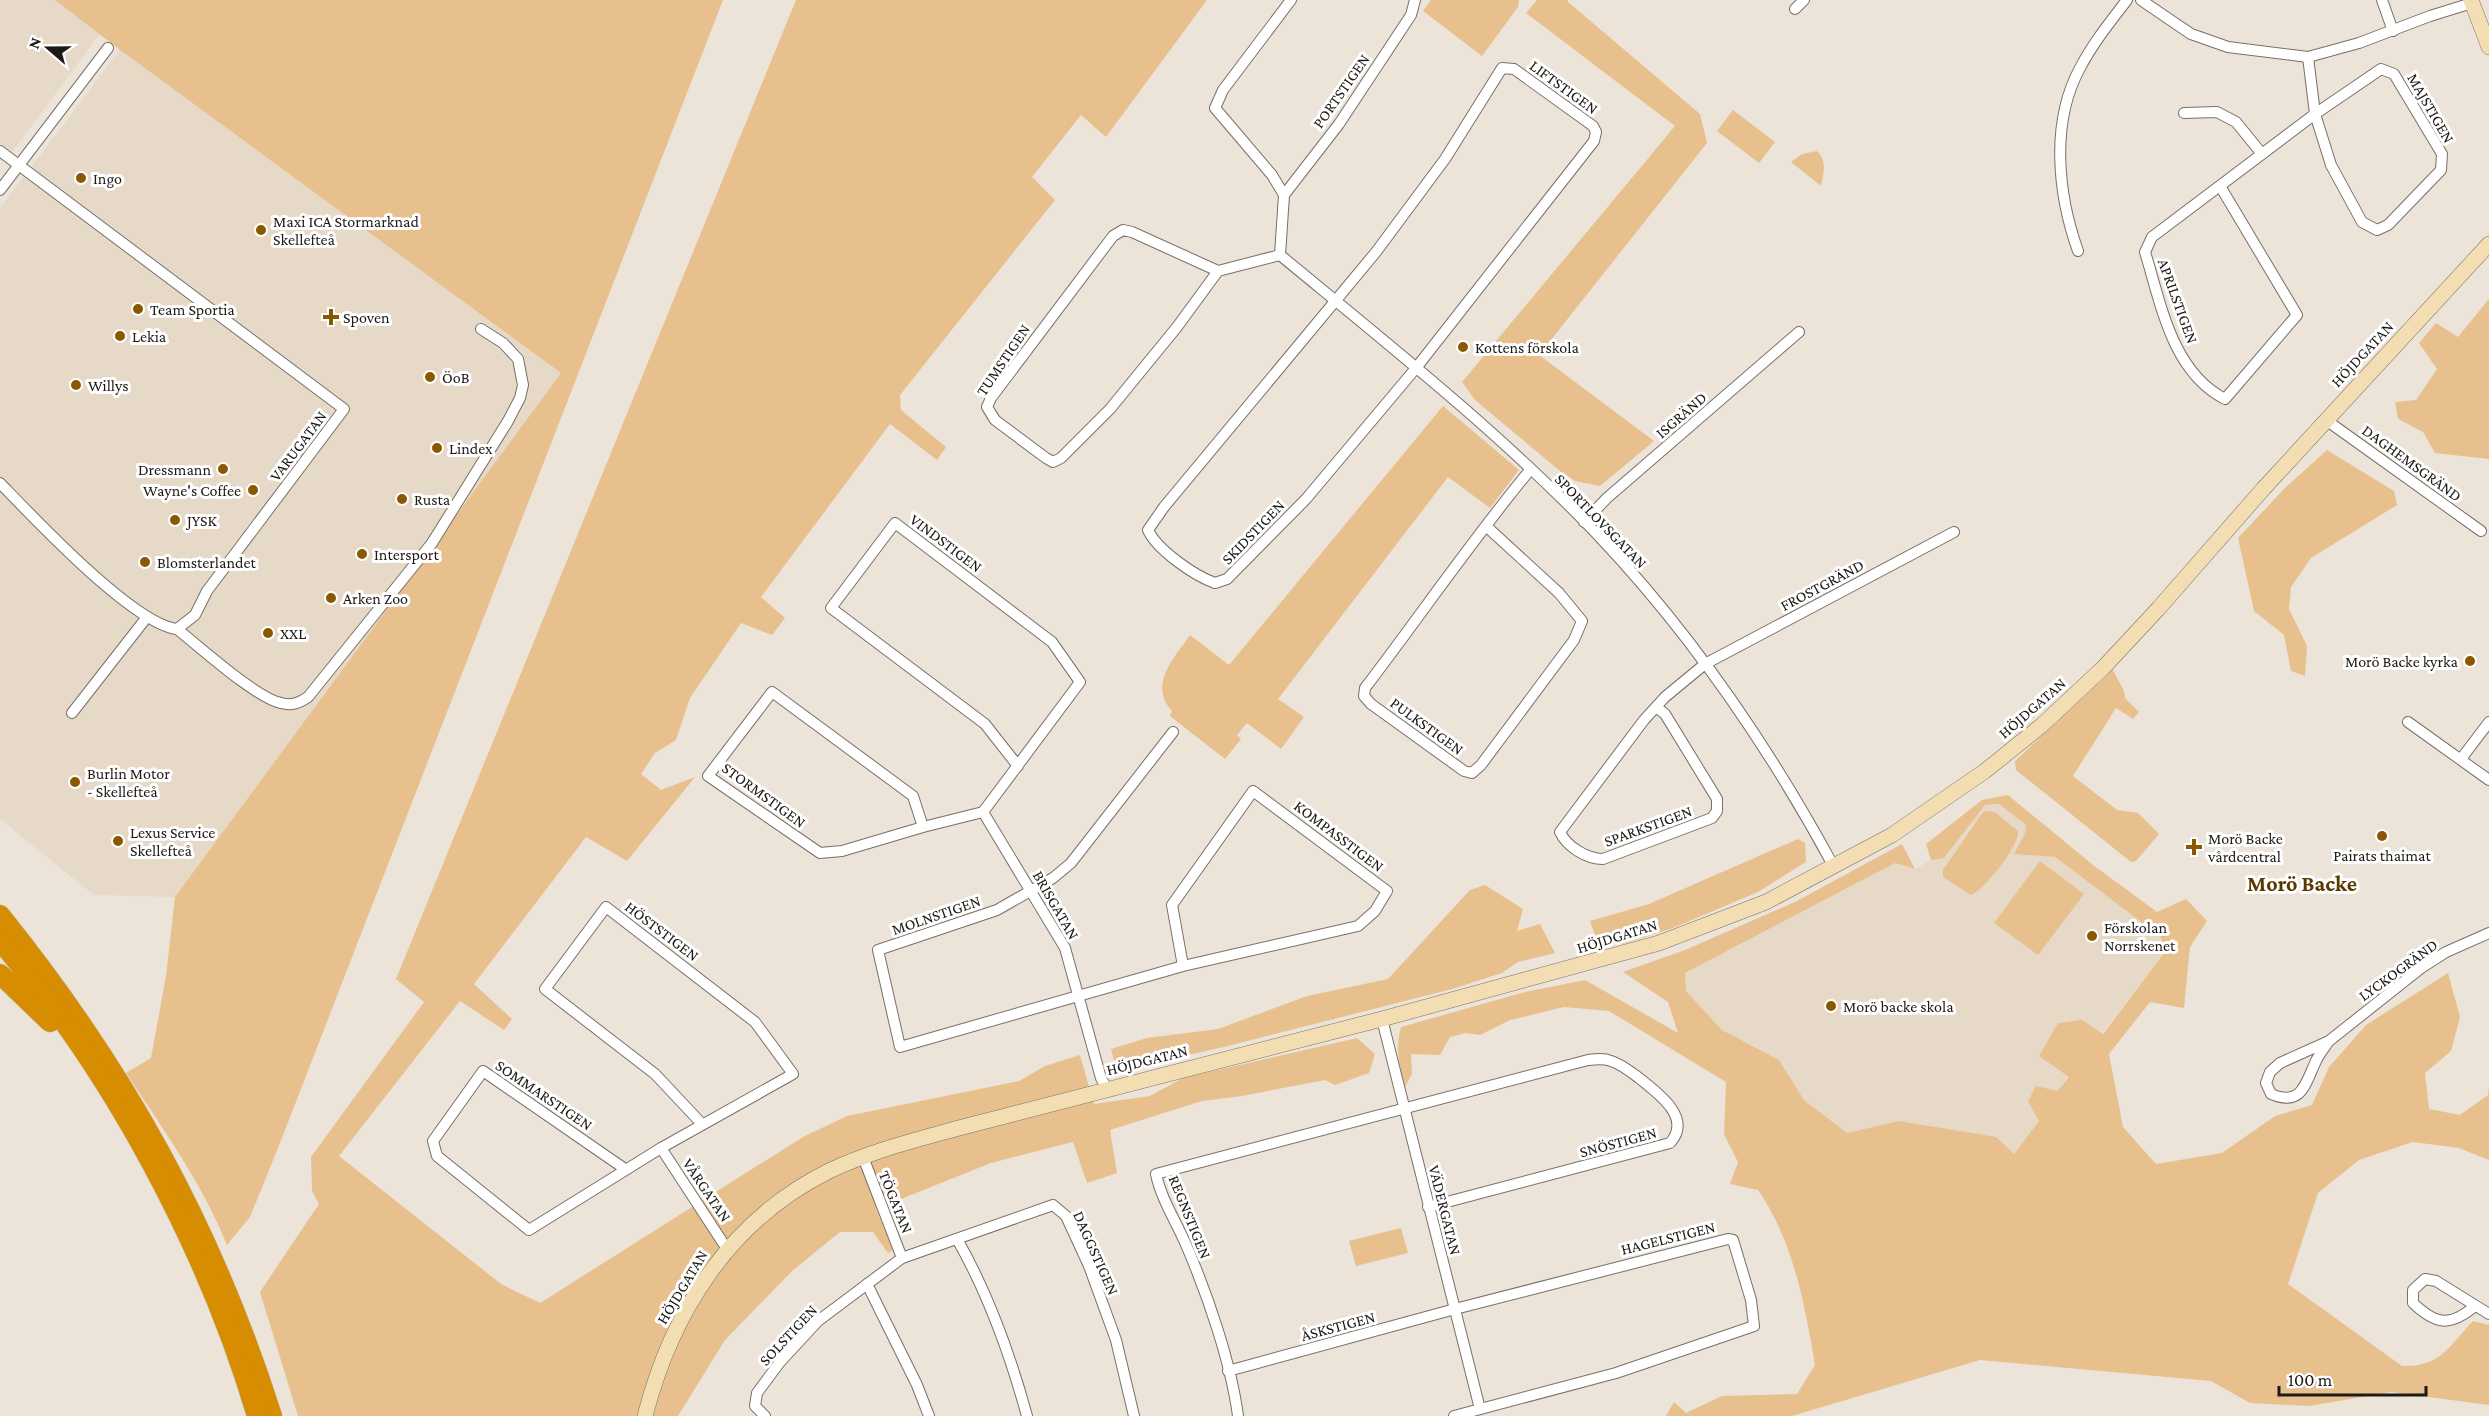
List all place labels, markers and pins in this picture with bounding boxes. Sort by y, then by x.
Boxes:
place label: Ingo [93,170,122,188]
marker: Ingo [74,171,88,185]
place label: Maxi ICA Stormarknad Skellefteå [273,213,419,248]
marker: Maxi ICA Stormarknad Skellefteå [254,223,268,237]
place label: Team Sportia [150,301,235,319]
marker: Team Sportia [131,302,145,316]
place label: Spoven [343,309,390,327]
marker: Spoven [324,310,338,324]
place label: Lekia [132,328,167,345]
marker: Lekia [113,329,127,343]
place label: Kottens förskola [1475,339,1579,356]
marker: Kottens förskola [1456,340,1470,354]
place label: ÖoB [442,369,470,386]
marker: ÖoB [423,370,437,384]
place label: Willys [88,377,129,395]
marker: Willys [69,378,83,392]
place label: Lindex [449,440,493,457]
marker: Lindex [430,441,444,455]
place label: Dressmann [138,461,211,478]
marker: Dressmann [216,462,230,476]
place label: Wayne's Coffee [143,482,241,500]
marker: Wayne's Coffee [246,483,260,497]
place label: Rusta [414,491,451,508]
marker: Rusta [395,492,409,506]
place label: JYSK [185,512,217,530]
marker: JYSK [168,513,182,527]
place label: Intersport [374,546,440,564]
marker: Intersport [355,547,369,561]
place label: Blomsterlandet [157,554,256,571]
marker: Blomsterlandet [138,555,152,569]
place label: Arken Zoo [343,590,408,607]
marker: Arken Zoo [324,591,338,605]
place label: XXL [280,625,306,642]
marker: XXL [261,626,275,640]
place label: Morö Backe kyrka [2345,653,2459,671]
marker: Morö Backe kyrka [2463,654,2477,668]
place label: Burlin Motor - Skellefteå [87,765,170,800]
marker: Burlin Motor - Skellefteå [68,775,82,789]
place label: Lexus Service Skellefteå [130,824,215,859]
marker: Pairats thaimat [2375,829,2389,843]
place label: Morö Backe vårdcentral [2207,830,2283,865]
marker: Lexus Service Skellefteå [111,834,125,848]
marker: Morö Backe vårdcentral [2185,838,2203,856]
place label: Pairats thaimat [2333,847,2432,864]
place label: Förskolan Norrskenet [2104,919,2176,954]
marker: Förskolan Norrskenet [2085,929,2099,943]
place label: Morö backe skola [1843,998,1954,1015]
marker: Morö backe skola [1824,999,1838,1013]

